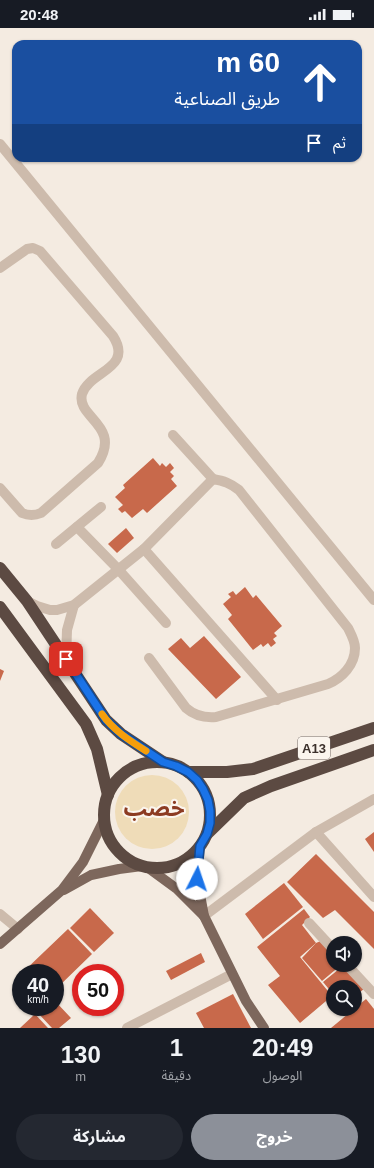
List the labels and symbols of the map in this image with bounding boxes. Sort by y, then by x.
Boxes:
pin [49,642,83,676]
road number: A13 [298,737,330,759]
district label: خصب [123,796,185,821]
position arrow [176,858,218,900]
speed limit sign: 50 [72,964,124,1016]

